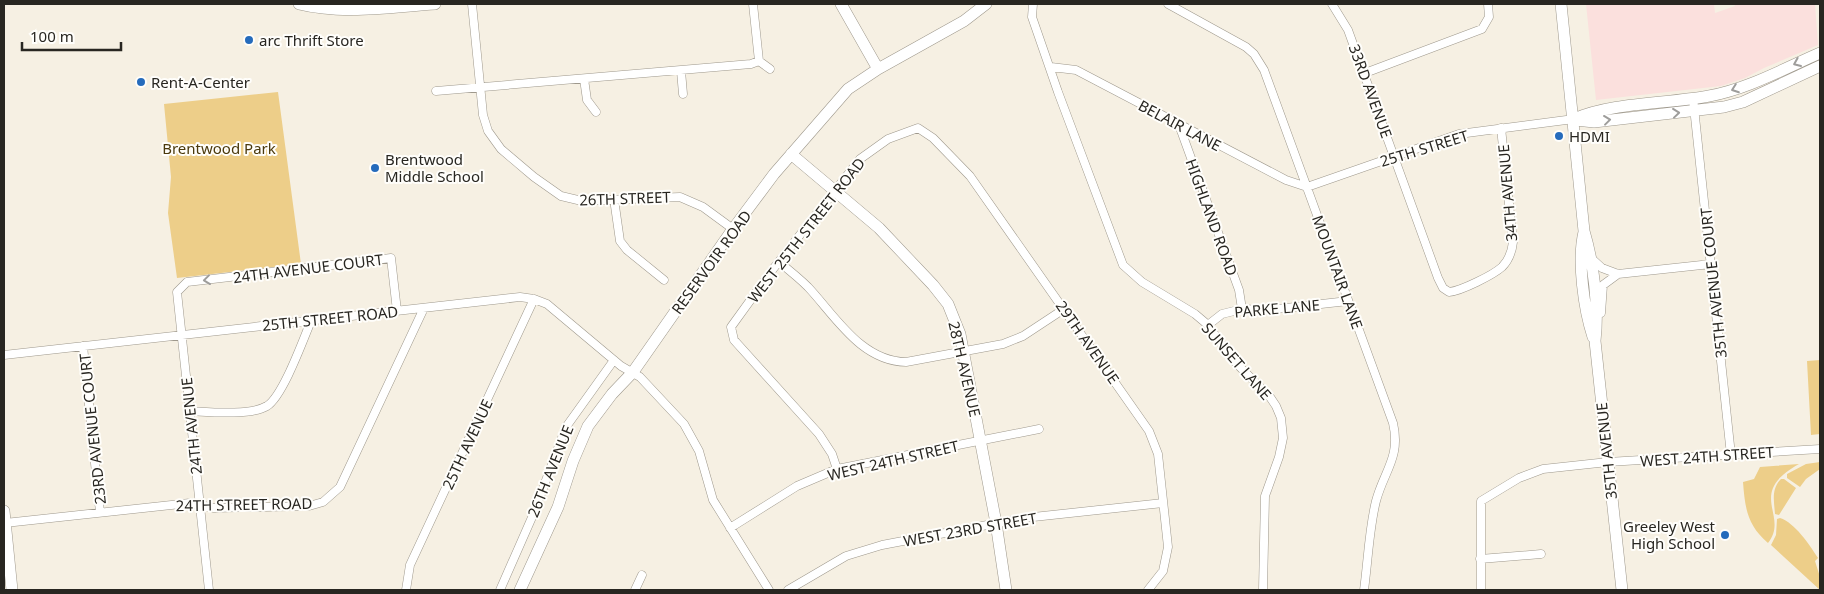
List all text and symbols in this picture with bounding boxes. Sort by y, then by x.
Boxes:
scale bar [22,20,121,52]
text: 100 m [30,26,74,46]
place label: arc Thrift Store [259,30,364,50]
marker: arc Thrift Store [243,34,255,46]
street label: 33RD AVENUE [1345,41,1397,141]
one-way arrow [1793,56,1802,67]
place label: Rent-A-Center [151,72,250,92]
marker: Rent-A-Center [135,76,147,88]
one-way arrow [1731,83,1739,93]
street label: BELAIR LANE [1135,95,1225,155]
one-way arrow [1672,108,1680,119]
one-way arrow [1604,115,1612,126]
street label: 25TH STREET [1377,125,1471,171]
place label: HDMI [1569,126,1610,146]
marker: HDMI [1553,130,1565,142]
park label: Brentwood Park [162,138,276,158]
street label: 34TH AVENUE [1493,144,1521,242]
place label: Brentwood Middle School [385,149,484,186]
street label: WEST 25TH STREET ROAD [743,153,869,307]
street label: HIGHLAND ROAD [1182,156,1242,278]
marker: Brentwood Middle School [369,162,381,174]
street label: 26TH STREET [579,186,672,210]
street label: RESERVOIR ROAD [667,206,755,318]
street label: 35TH AVENUE COURT [1695,206,1731,359]
street label: MOUNTAIR LANE [1308,212,1368,332]
street label: 24TH AVENUE COURT [232,249,385,287]
one-way arrow [203,274,211,285]
street label: PARKE LANE [1233,294,1321,322]
street label: 29TH AVENUE [1052,296,1124,388]
street label: 25TH STREET ROAD [261,301,399,335]
street label: SUNSET LANE [1198,318,1276,404]
street label: 28TH AVENUE [944,319,986,419]
street label: 23RD AVENUE COURT [74,352,110,506]
street label: 24TH AVENUE [176,376,206,476]
street label: 25TH AVENUE [437,396,497,492]
street label: 35TH AVENUE [1591,401,1621,501]
street label: 26TH AVENUE [522,422,578,520]
street label: WEST 24TH STREET [825,435,961,485]
street label: WEST 24TH STREET [1639,441,1775,471]
street label: 24TH STREET ROAD [176,493,313,515]
street label: WEST 23RD STREET [902,507,1039,551]
place label: Greeley West High School [1623,516,1716,553]
marker: Greeley West High School [1719,529,1731,541]

